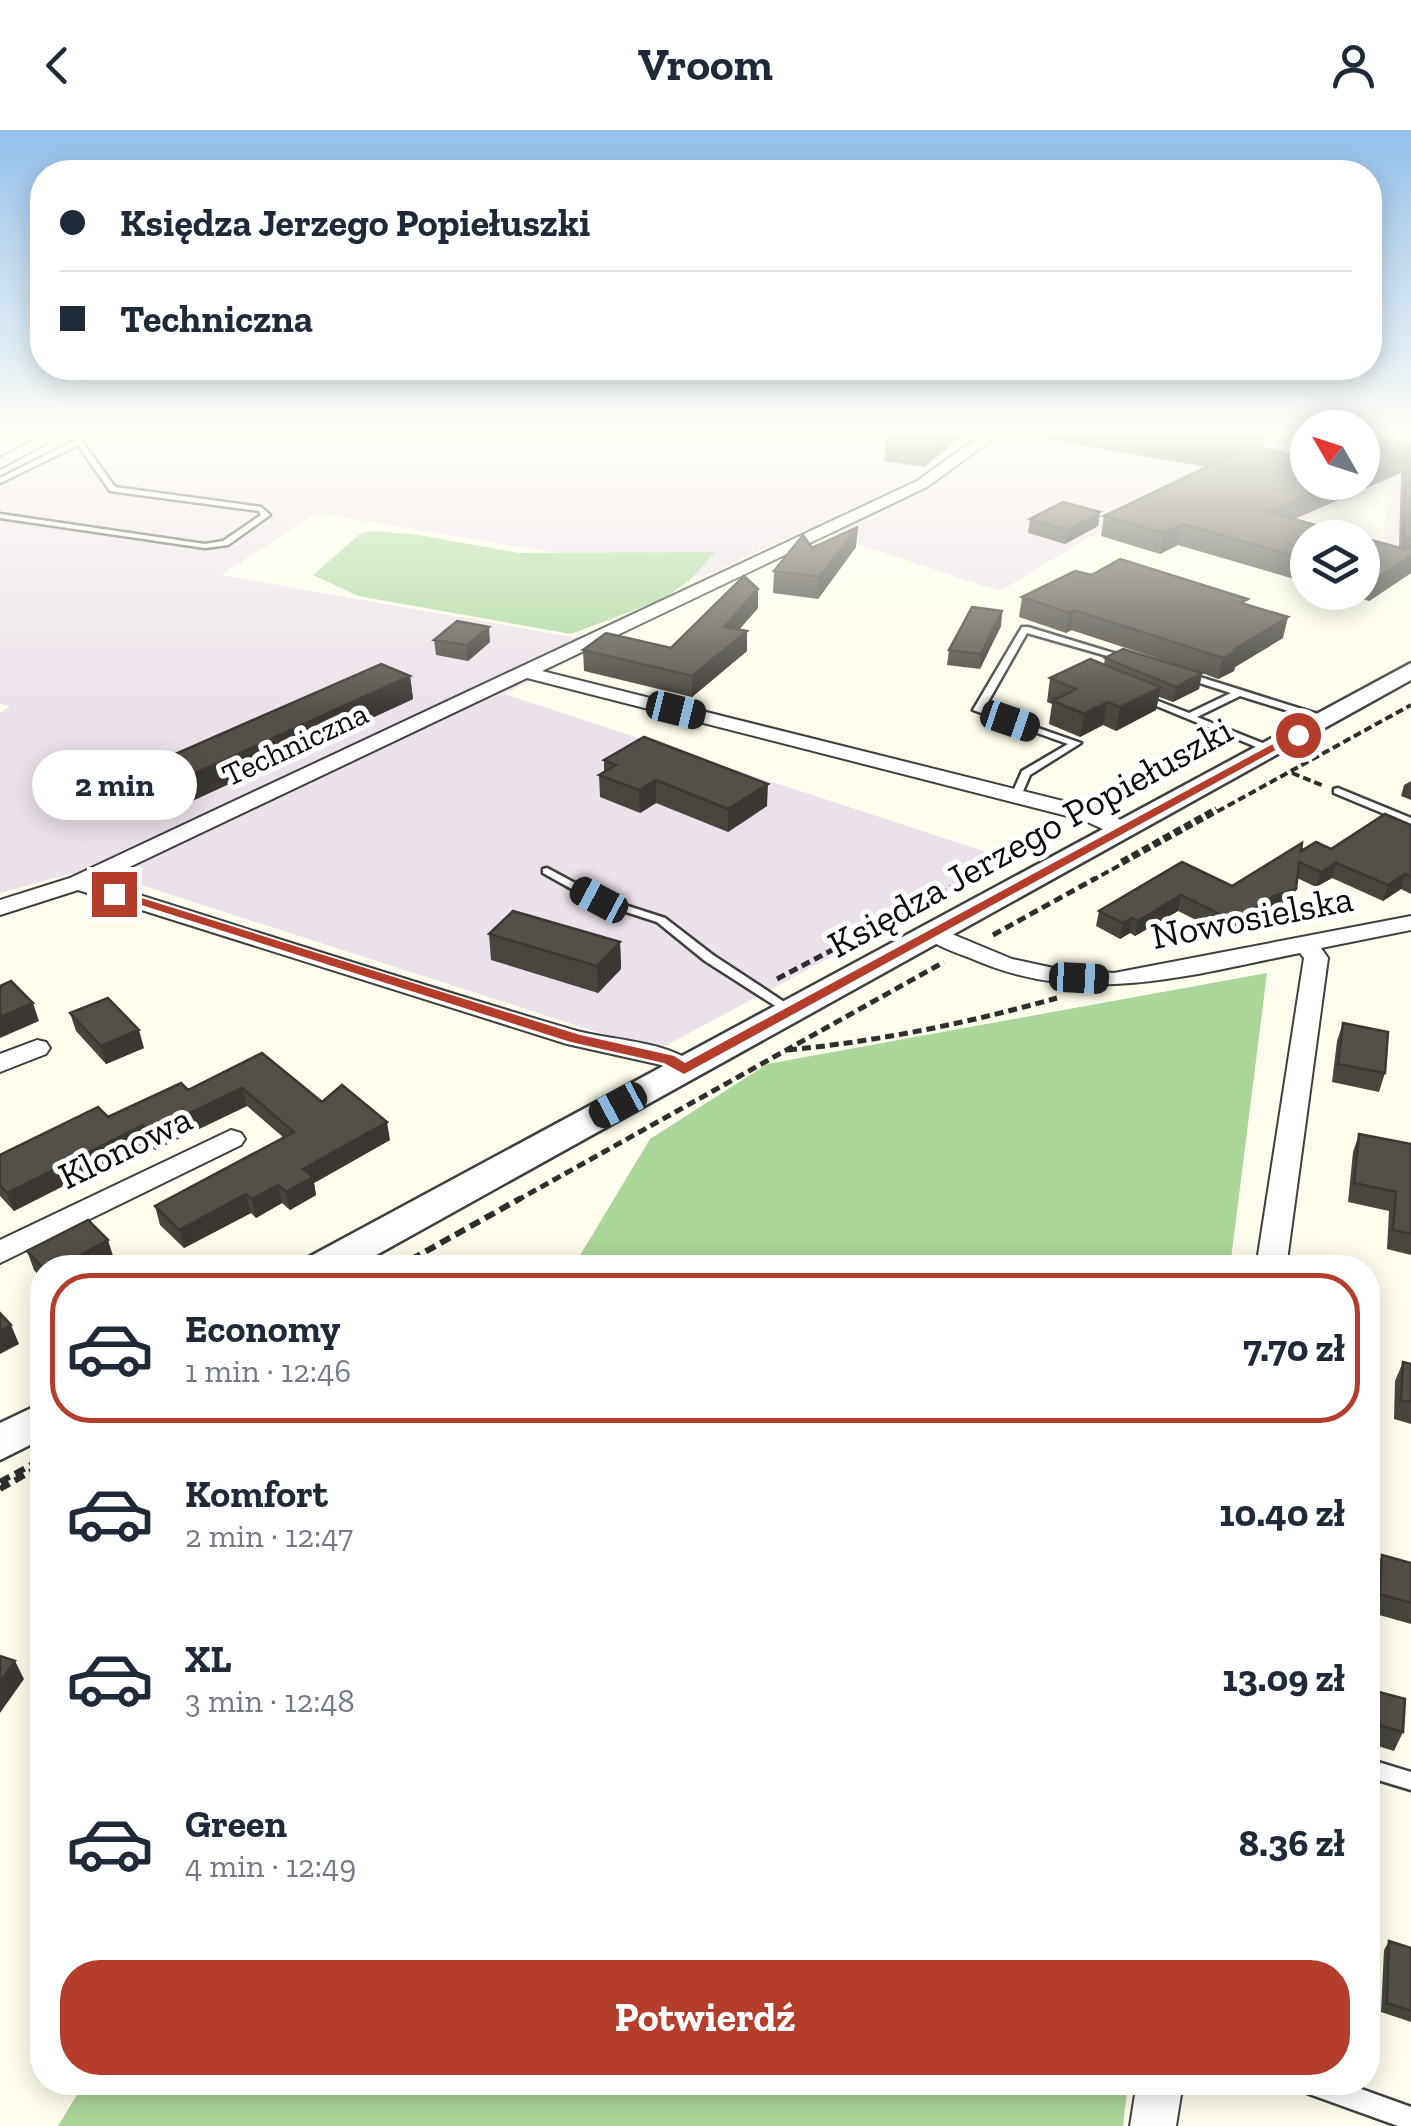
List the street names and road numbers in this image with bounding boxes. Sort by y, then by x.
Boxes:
street label: Techniczna [216,694,374,794]
street label: Księdza Jerzego Popiełuszki [820,707,1240,967]
street label: Nowosielska [1147,875,1357,959]
street label: Klonowa [51,1095,199,1199]

